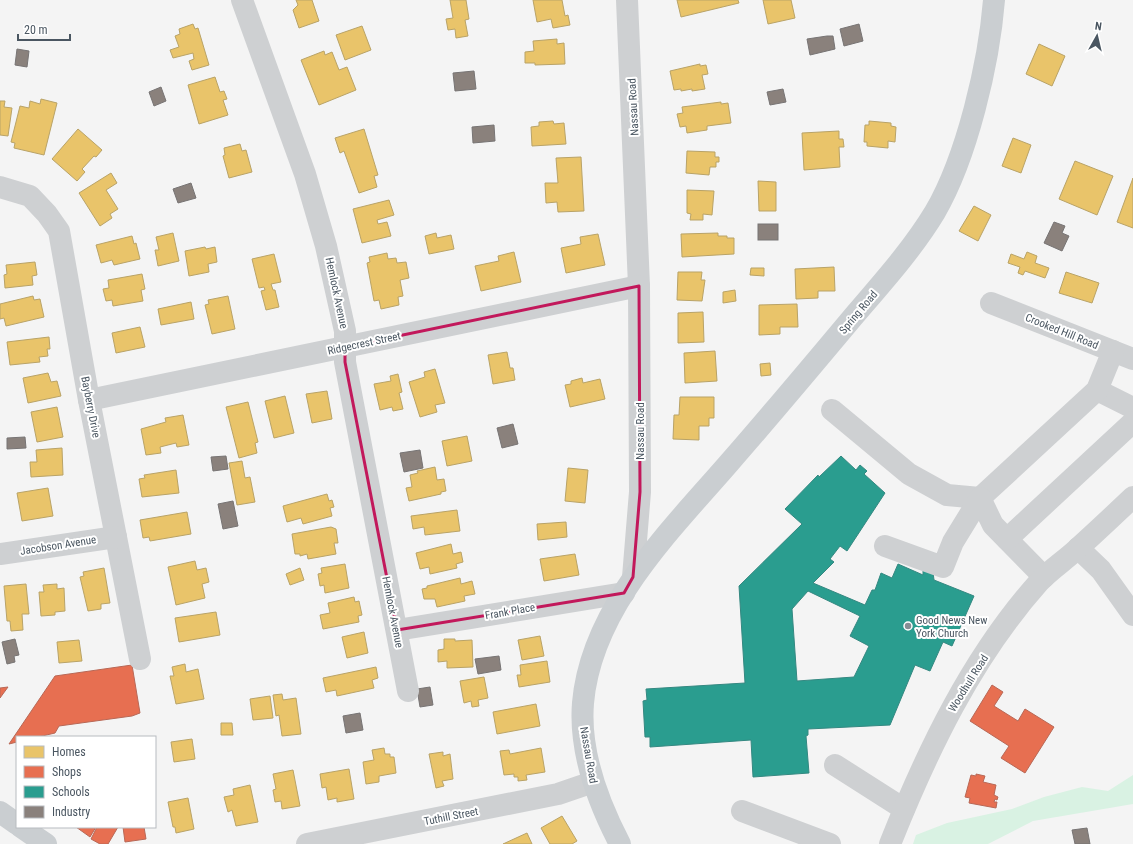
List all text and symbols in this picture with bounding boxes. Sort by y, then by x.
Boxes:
scale bar [18,16,70,42]
north arrow [1077,16,1117,56]
text: N [1094,20,1103,34]
text: 20 m [24,23,48,37]
street label: Nassau Road [626,78,641,136]
street label: Hemlock Avenue [323,256,350,330]
street label: Spring Road [837,288,880,337]
street label: Crooked Hill Road [1023,311,1100,352]
street label: Ridgecrest Street [326,329,402,358]
street label: Bayberry Drive [78,375,103,439]
street label: Nassau Road [634,402,647,460]
street label: Jacobson Avenue [19,533,97,558]
street label: Hemlock Avenue [379,575,406,649]
street label: Frank Place [484,601,536,622]
place label: Good News New York Church [916,614,987,640]
marker: Good News New York Church [903,621,913,631]
street label: Woodhull Road [946,652,991,714]
street label: Nassau Road [577,726,600,784]
legend [16,736,156,828]
text: Homes [52,745,86,759]
text: Shops [52,765,81,779]
text: Schools [52,785,90,799]
text: Industry [52,805,90,819]
street label: Tuthill Street [423,805,479,828]

